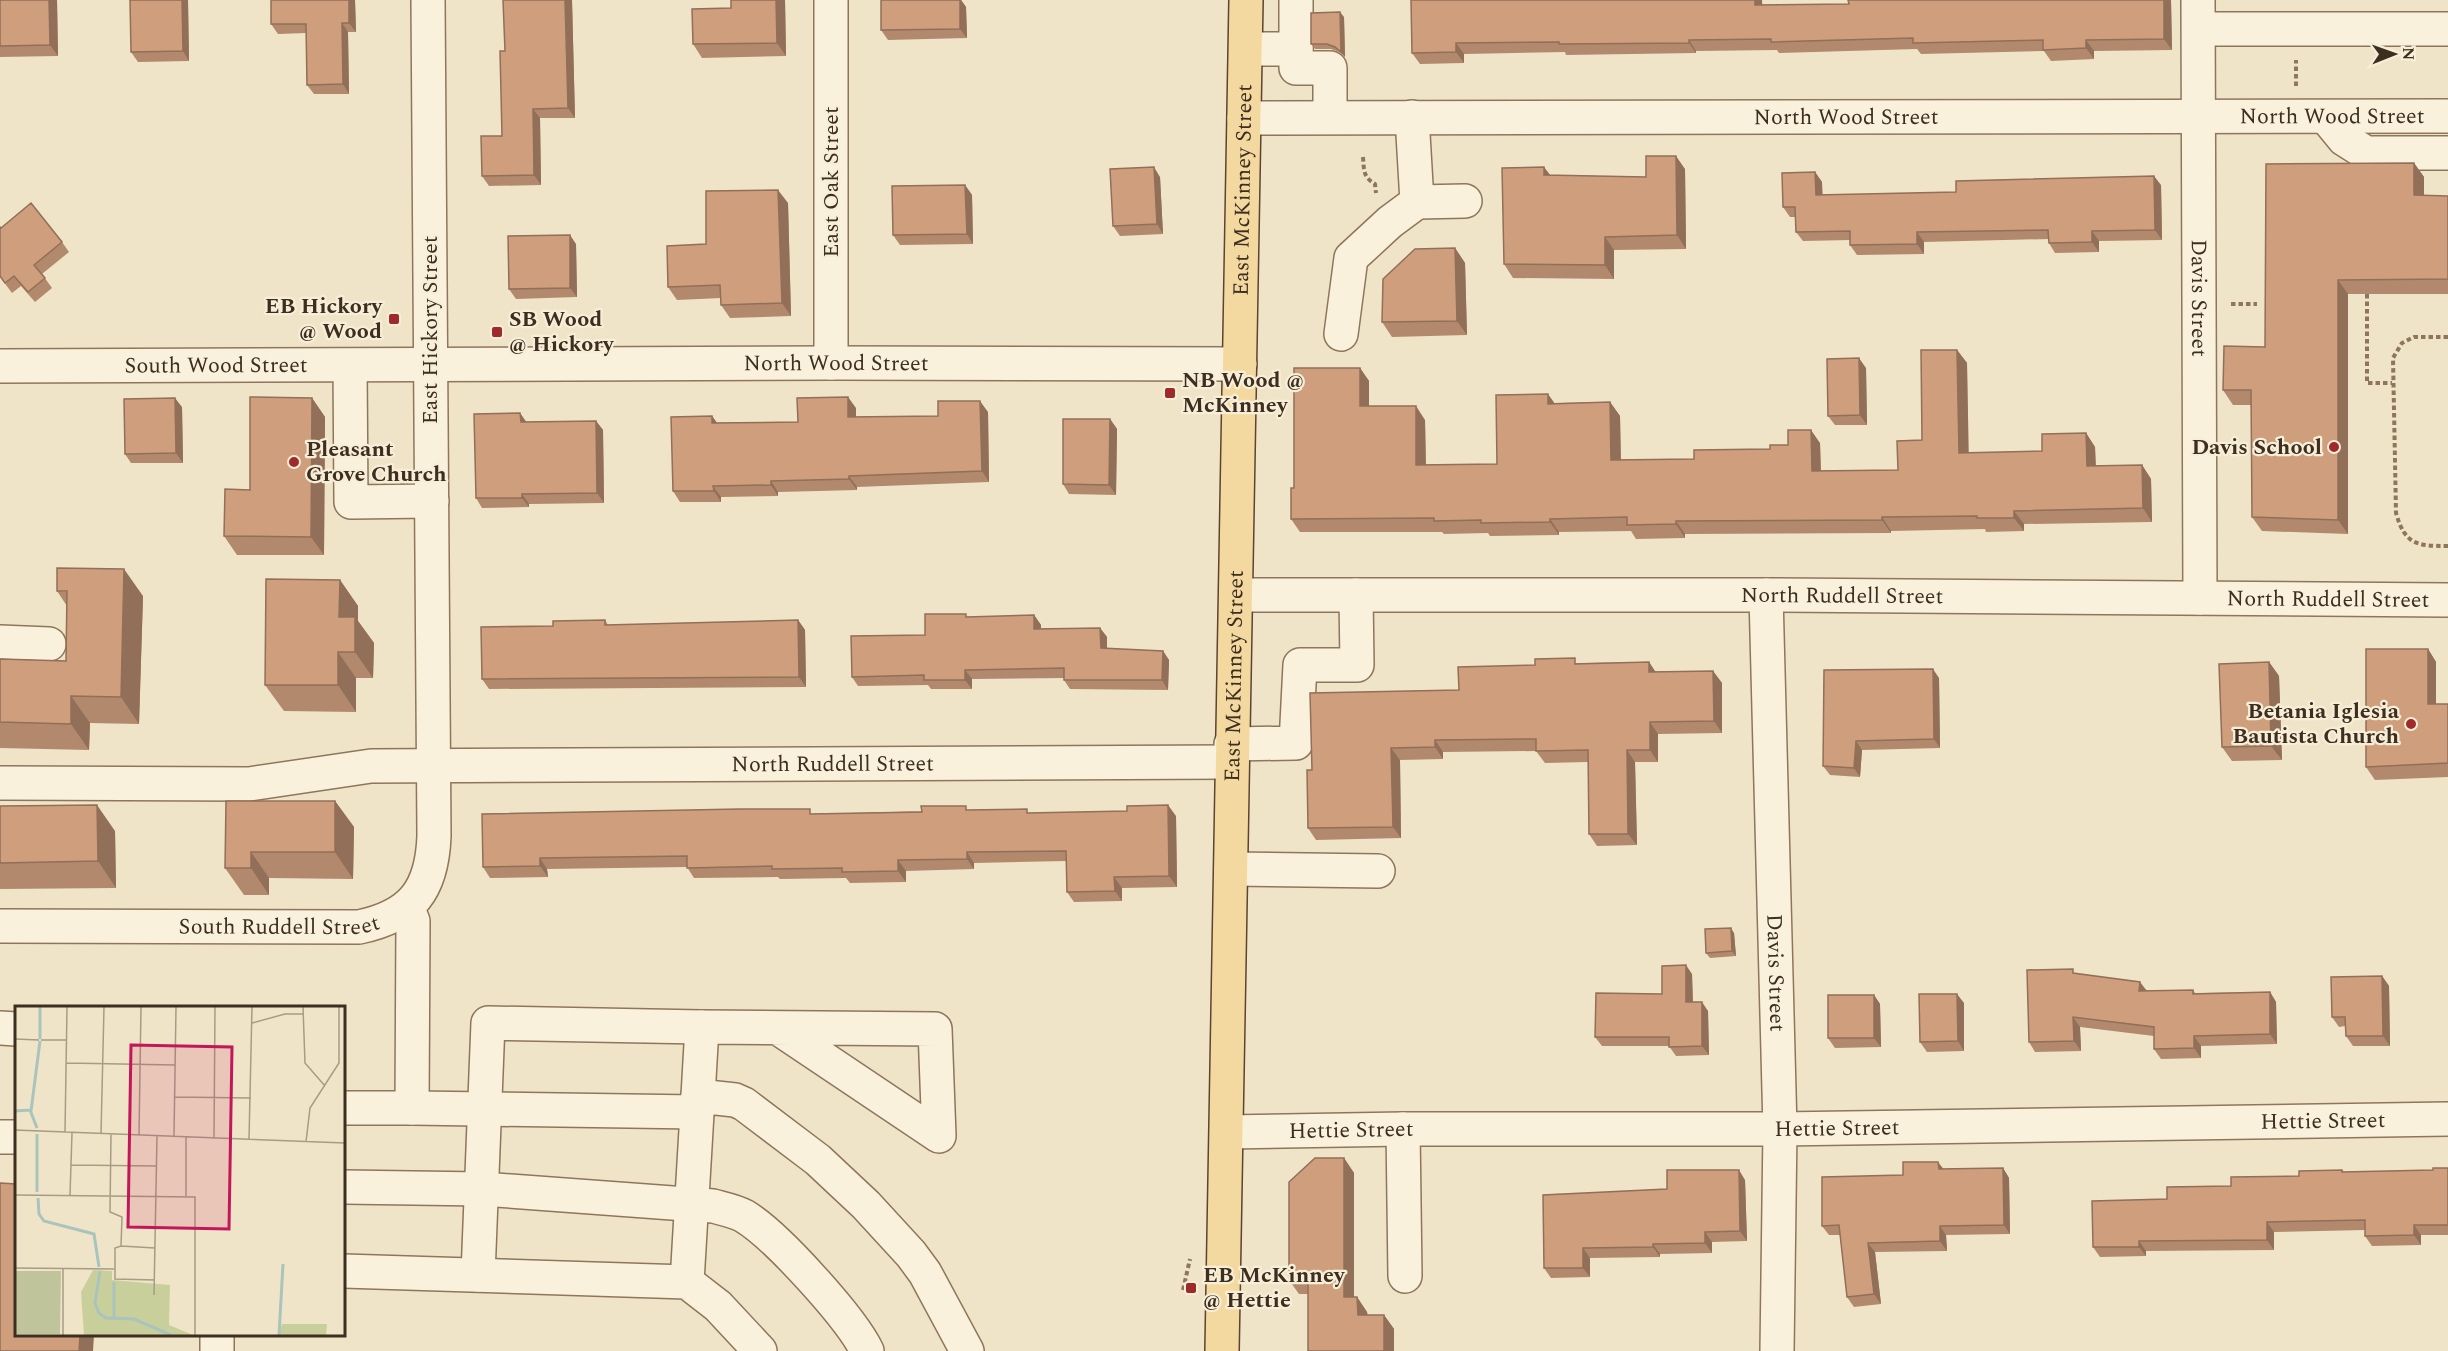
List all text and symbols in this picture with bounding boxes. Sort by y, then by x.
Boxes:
north arrow [2364,24,2424,84]
text: N [2396,47,2420,60]
street label: East McKinney Street [1224,84,1261,296]
street label: North Wood Street [1753,100,1939,134]
street label: North Wood Street [2239,100,2425,133]
street label: East Oak Street [815,106,848,258]
street label: East Hickory Street [414,235,447,425]
street label: Davis Street [2182,239,2216,357]
place label: EB Hickory @ Wood [265,290,384,348]
place label: SB Wood @ Hickory [509,303,615,361]
marker: EB Hickory @ Wood [387,312,401,326]
marker: SB Wood @ Hickory [490,325,504,339]
street label: North Wood Street [743,346,929,380]
street label: South Wood Street [124,348,308,382]
place label: NB Wood @ McKinney [1182,364,1304,422]
marker: NB Wood @ McKinney [1163,386,1177,400]
place label: Davis School [2191,431,2322,464]
place label: Pleasant Grove Church [306,433,447,491]
marker: Davis School [2327,440,2341,454]
marker: Pleasant Grove Church [287,455,301,469]
street label: East McKinney Street [1216,570,1252,782]
street label: North Ruddell Street [1741,579,1944,613]
street label: North Ruddell Street [2227,582,2430,616]
place label: Betania Iglesia Bautista Church [2233,695,2400,753]
marker: Betania Iglesia Bautista Church [2404,717,2418,731]
street label: North Ruddell Street [731,747,934,781]
street label: South Ruddell Street [179,906,384,944]
street label: Davis Street [1758,913,1794,1033]
inset map [15,1006,345,1336]
street label: Hettie Street [2260,1103,2386,1138]
street label: Hettie Street [1774,1111,1900,1146]
street label: Hettie Street [1288,1112,1414,1147]
place label: EB McKinney @ Hettie [1203,1259,1346,1317]
marker: EB McKinney @ Hettie [1184,1281,1198,1295]

